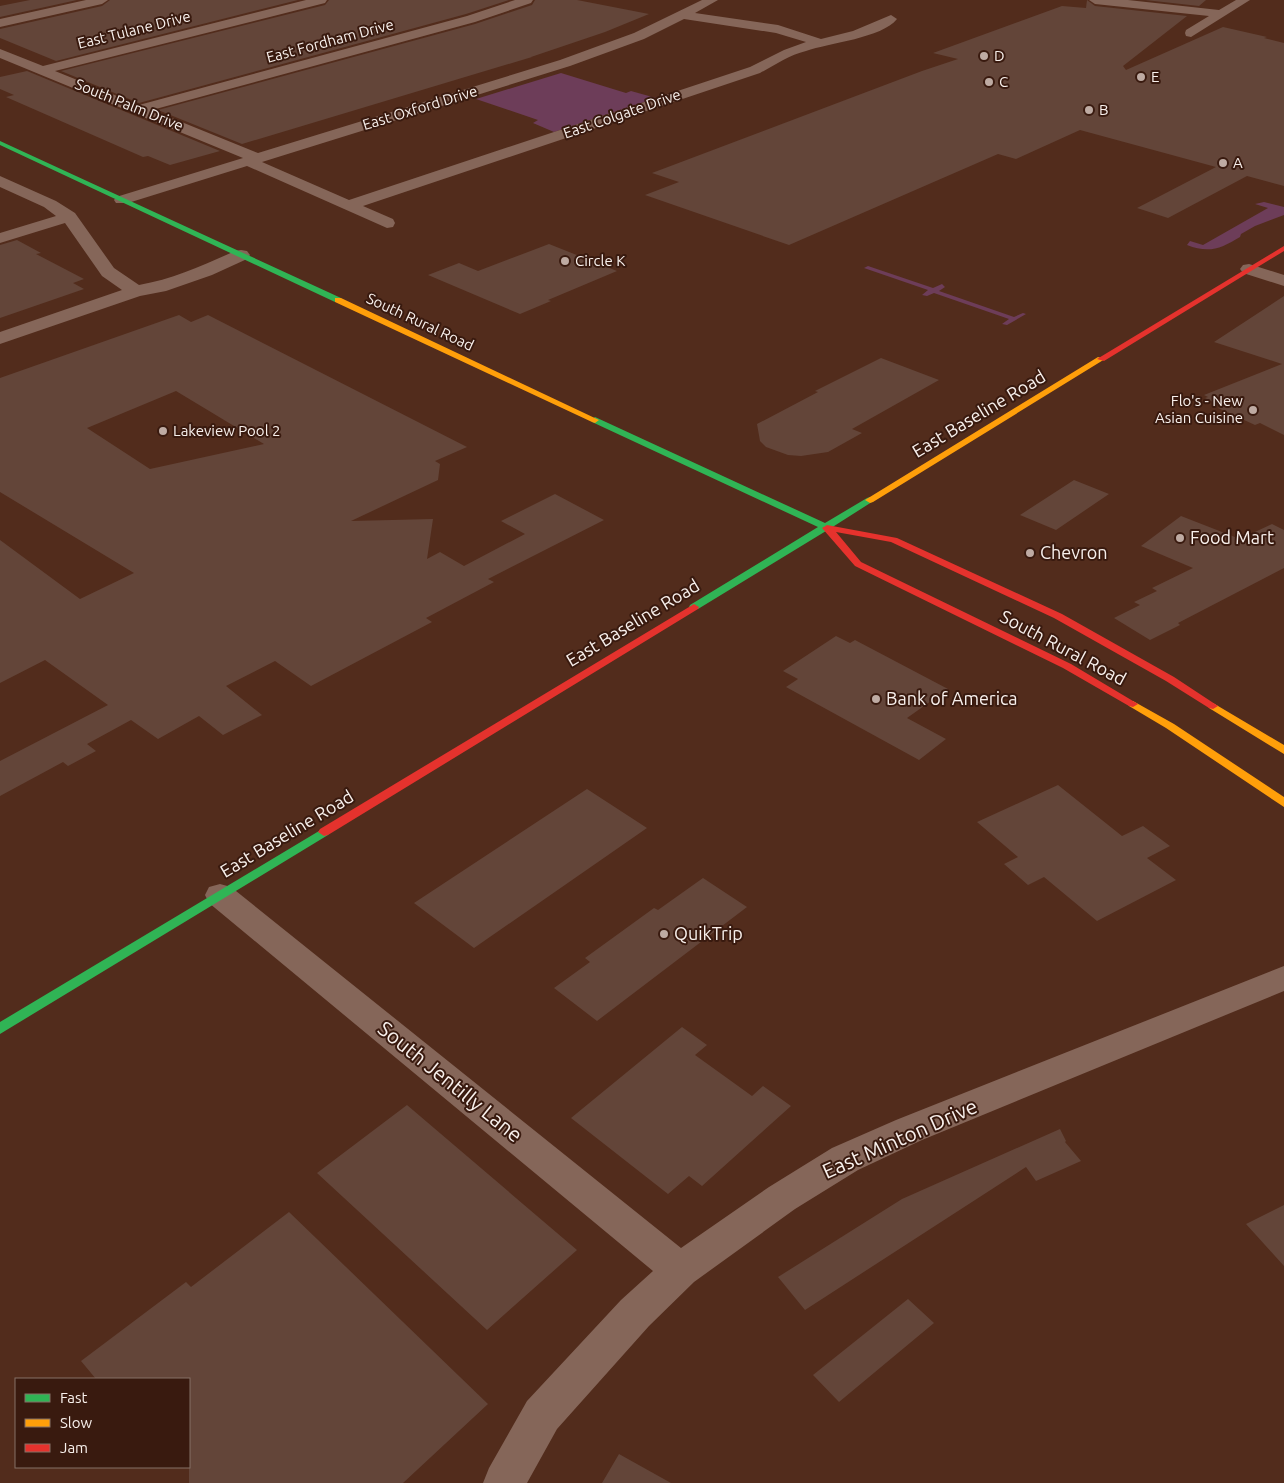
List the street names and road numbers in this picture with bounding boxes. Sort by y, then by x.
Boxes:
street label: East Tulane Drive [76,7,192,52]
street label: East Fordham Drive [264,15,395,66]
street label: South Palm Drive [72,75,186,134]
street label: East Oxford Drive [360,82,479,133]
street label: East Colgate Drive [561,85,683,142]
street label: South Rural Road [364,289,477,354]
street label: East Baseline Road [908,366,1049,461]
street label: East Baseline Road [562,575,703,670]
street label: South Rural Road [997,606,1130,689]
street label: East Baseline Road [216,786,357,881]
street label: South Jentilly Lane [374,1016,528,1147]
street label: East Minton Drive [818,1093,981,1183]

